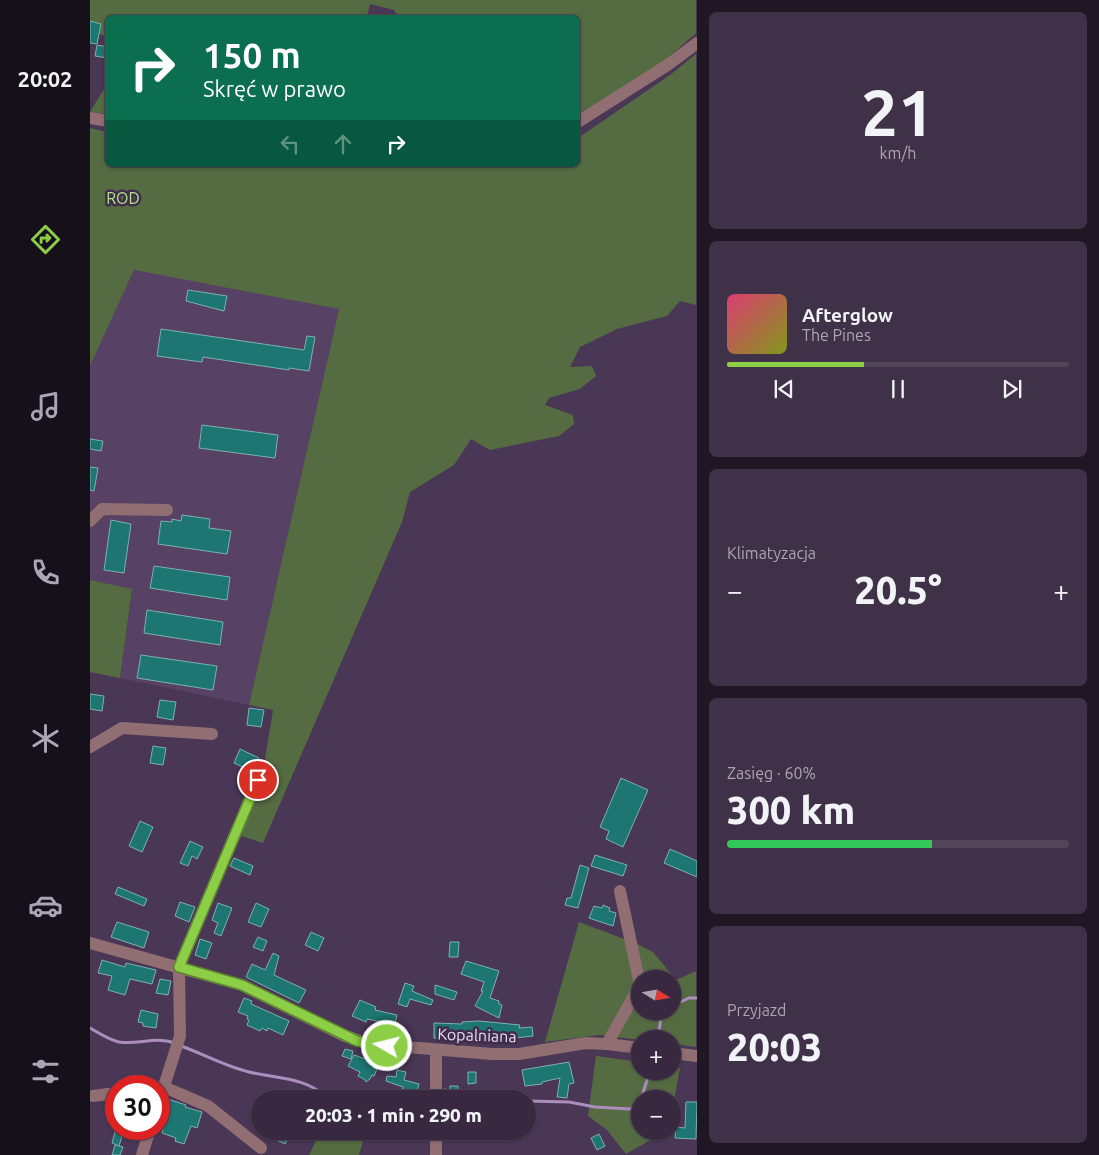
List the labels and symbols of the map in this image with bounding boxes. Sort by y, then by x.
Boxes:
park label: ROD [106,189,140,207]
pin [237,759,279,801]
north arrow [631,970,681,1020]
position arrow [360,1019,412,1071]
street label: Kopalniana [437,1025,517,1045]
speed limit sign: 30 [105,1075,170,1140]

